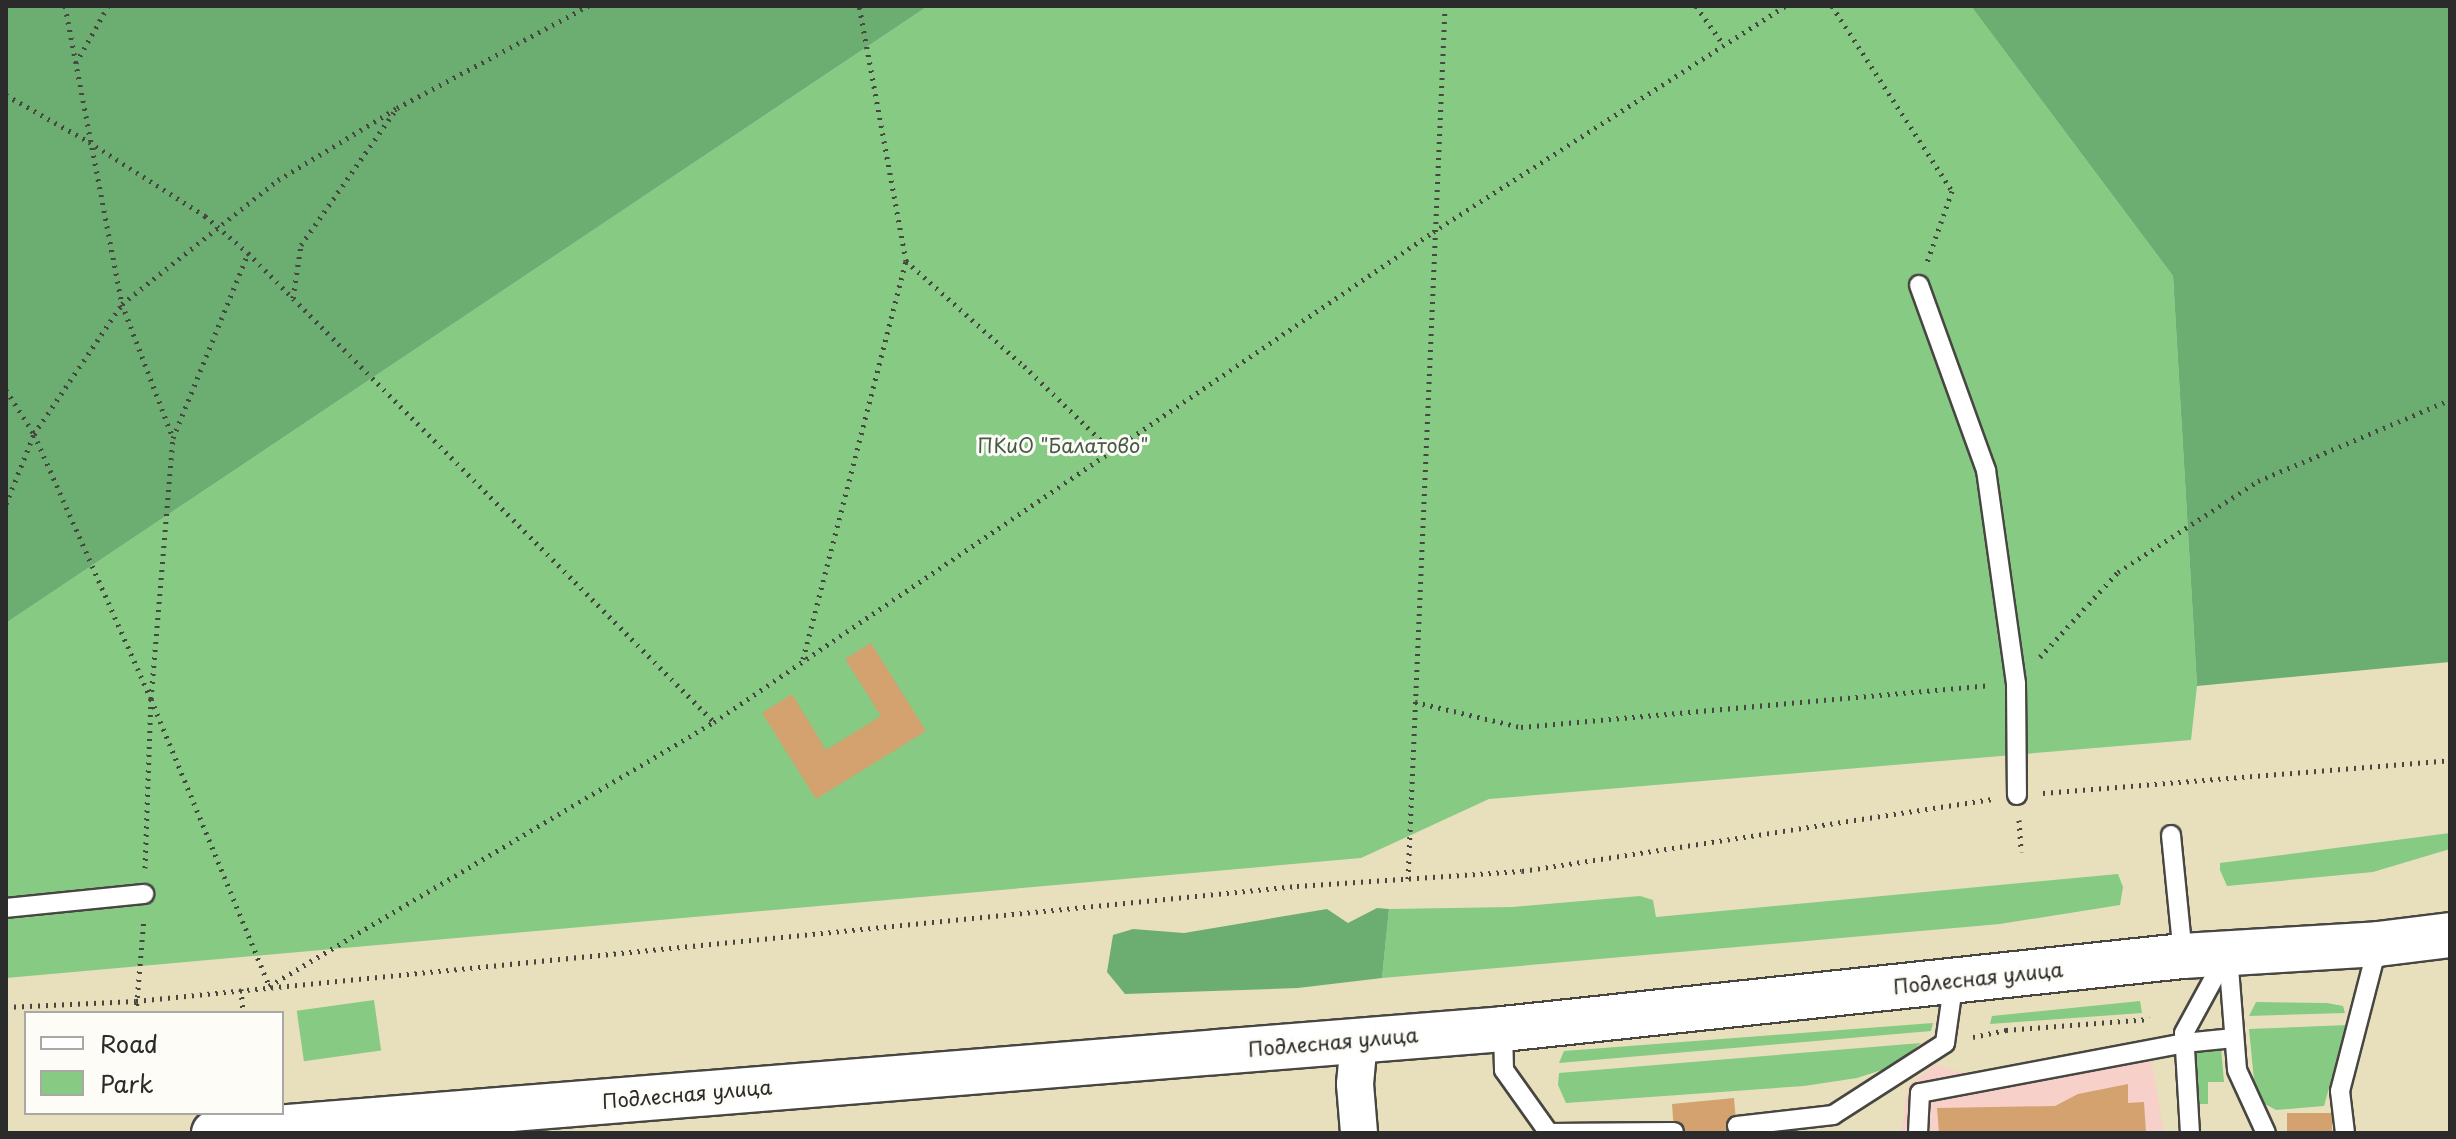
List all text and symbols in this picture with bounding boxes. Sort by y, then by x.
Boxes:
park label: ПКиО "Балатово" [977,433,1149,457]
street label: Подлесная улица [1891,957,2065,999]
legend [24,1011,284,1115]
street label: Подлесная улица [1246,1023,1420,1061]
text: Road [100,1025,158,1061]
text: Park [100,1065,154,1101]
street label: Подлесная улица [600,1075,774,1113]

